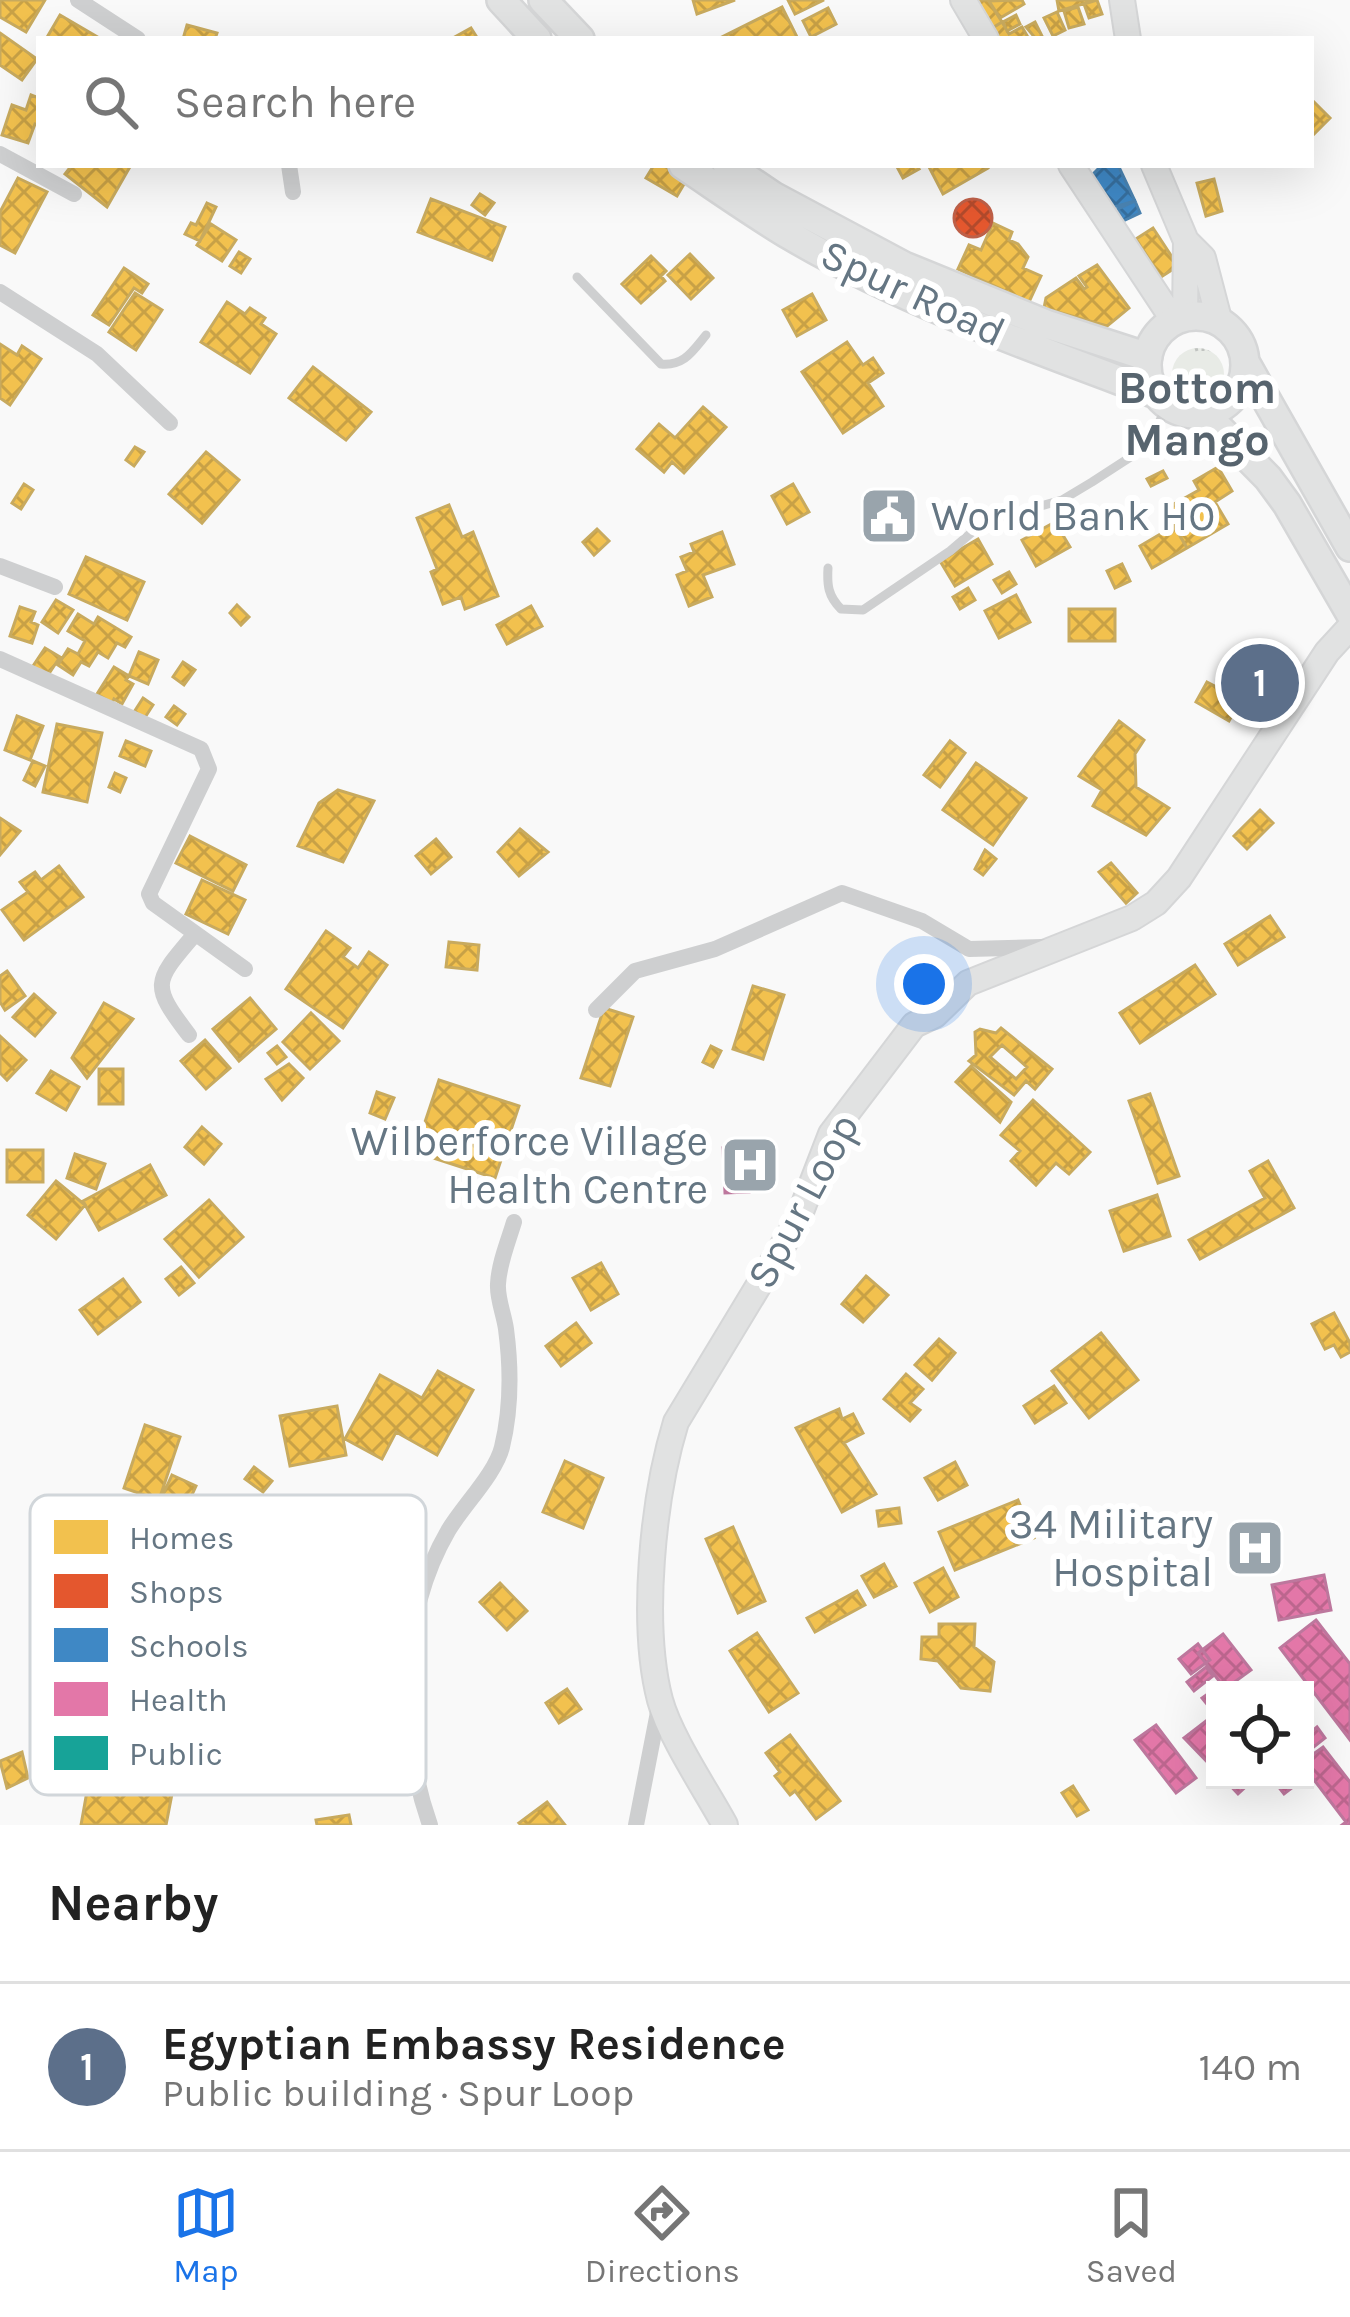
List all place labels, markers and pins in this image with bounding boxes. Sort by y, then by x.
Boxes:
public building icon: World Bank HO [858,485,920,547]
place label: World Bank HO [931,491,1215,541]
pin: 1 [1221,638,1299,728]
place label: Wilberforce Village Health Centre [351,1116,708,1214]
hospital icon: Wilberforce Village Health Centre [719,1134,781,1196]
place label: 34 Military Hospital [1009,1499,1213,1597]
hospital icon: 34 Military Hospital [1224,1517,1286,1579]

